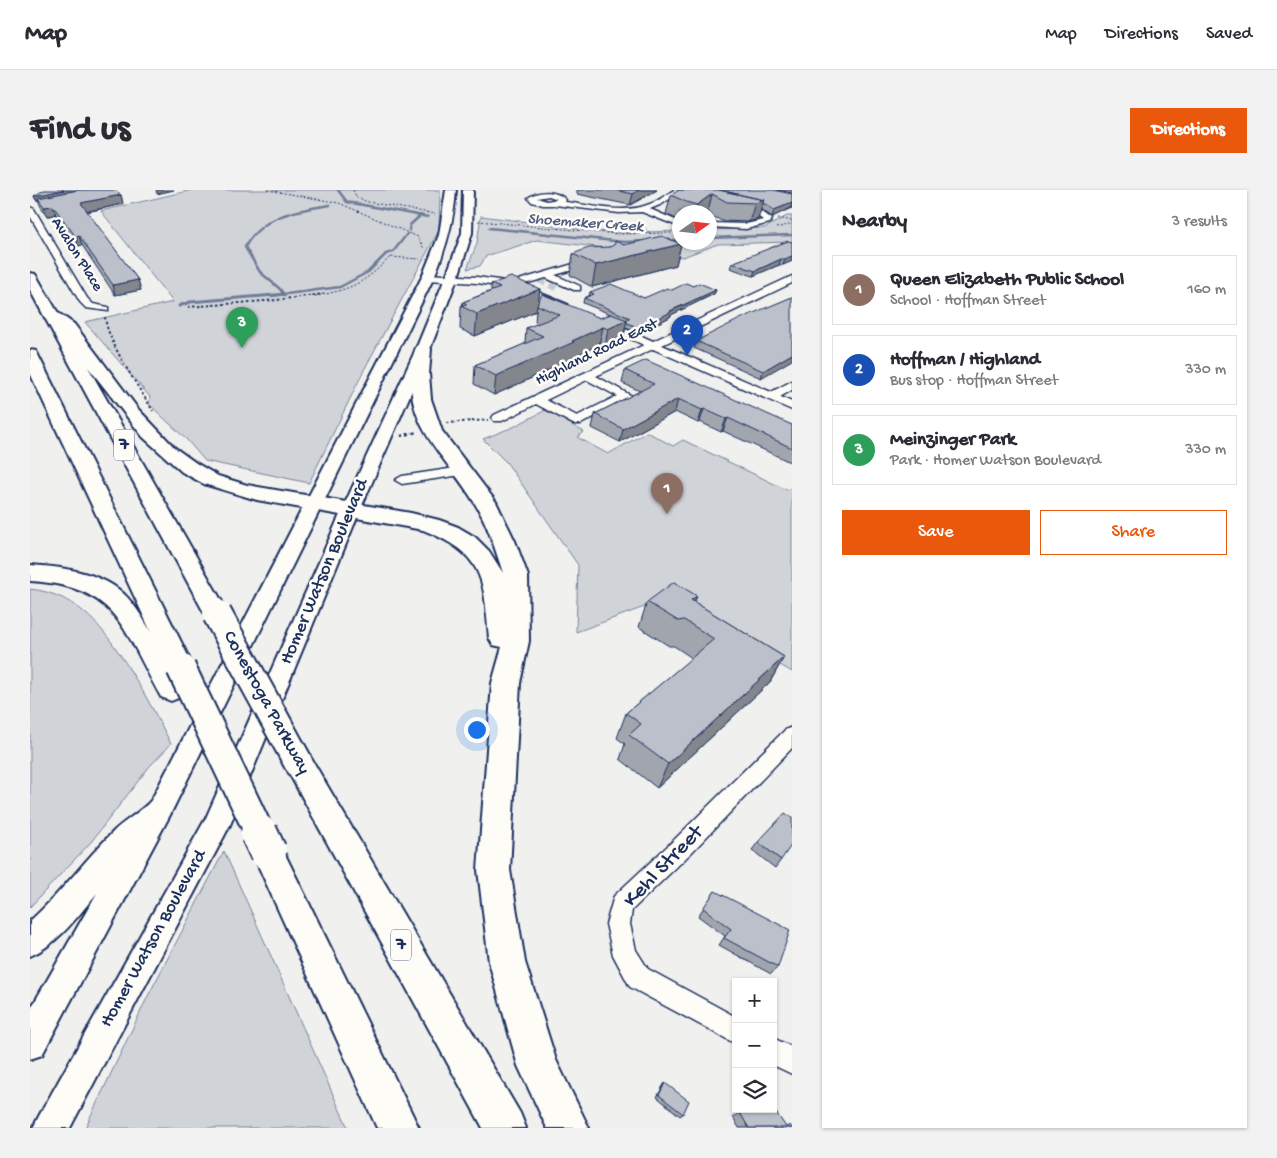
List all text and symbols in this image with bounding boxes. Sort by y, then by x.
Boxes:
text: Map [25,20,67,49]
text: Map [1045,24,1077,45]
text: Directions [1105,24,1178,45]
text: Saved [1206,24,1252,45]
button: Directions [1130,108,1247,153]
text: Find us [30,110,130,151]
north arrow [672,205,717,250]
water label: Shoemaker Creek [527,210,645,238]
text: Nearby [842,210,907,235]
text: 3 results [1172,213,1227,232]
street label: Avalon Place [46,215,107,296]
text: Queen Elizabeth Public School [890,269,1124,292]
text: 1 [856,281,862,300]
text: 160 m [1187,281,1226,300]
text: School · Hoffman Street [890,292,1046,311]
pin: 3 [226,307,258,348]
street label: Highland Road East [533,315,662,391]
pin: 2 [671,315,703,356]
text: Hoffman / Highland [890,349,1040,372]
text: 2 [855,361,863,380]
text: 330 m [1185,361,1226,380]
text: Bus stop · Hoffman Street [890,372,1058,391]
text: Meinzinger Park [890,429,1016,452]
road number: 7 [114,430,134,460]
text: 3 [855,441,863,460]
text: 330 m [1185,441,1226,460]
text: Park · Homer Watson Boulevard [890,452,1101,471]
pin: 1 [651,473,683,514]
street label: Homer Watson Boulevard [275,474,375,668]
button: Save [842,510,1030,555]
button: Share [1040,510,1227,555]
street label: Conestoga Parkway [217,627,315,779]
your location [464,717,490,743]
street label: Kehl Street [619,819,711,913]
street label: Homer Watson Boulevard [96,845,213,1032]
road number: 7 [391,930,411,960]
map controls [732,978,777,1113]
button: + [732,978,777,1023]
button: − [732,1023,777,1068]
button: layers [732,1068,777,1113]

